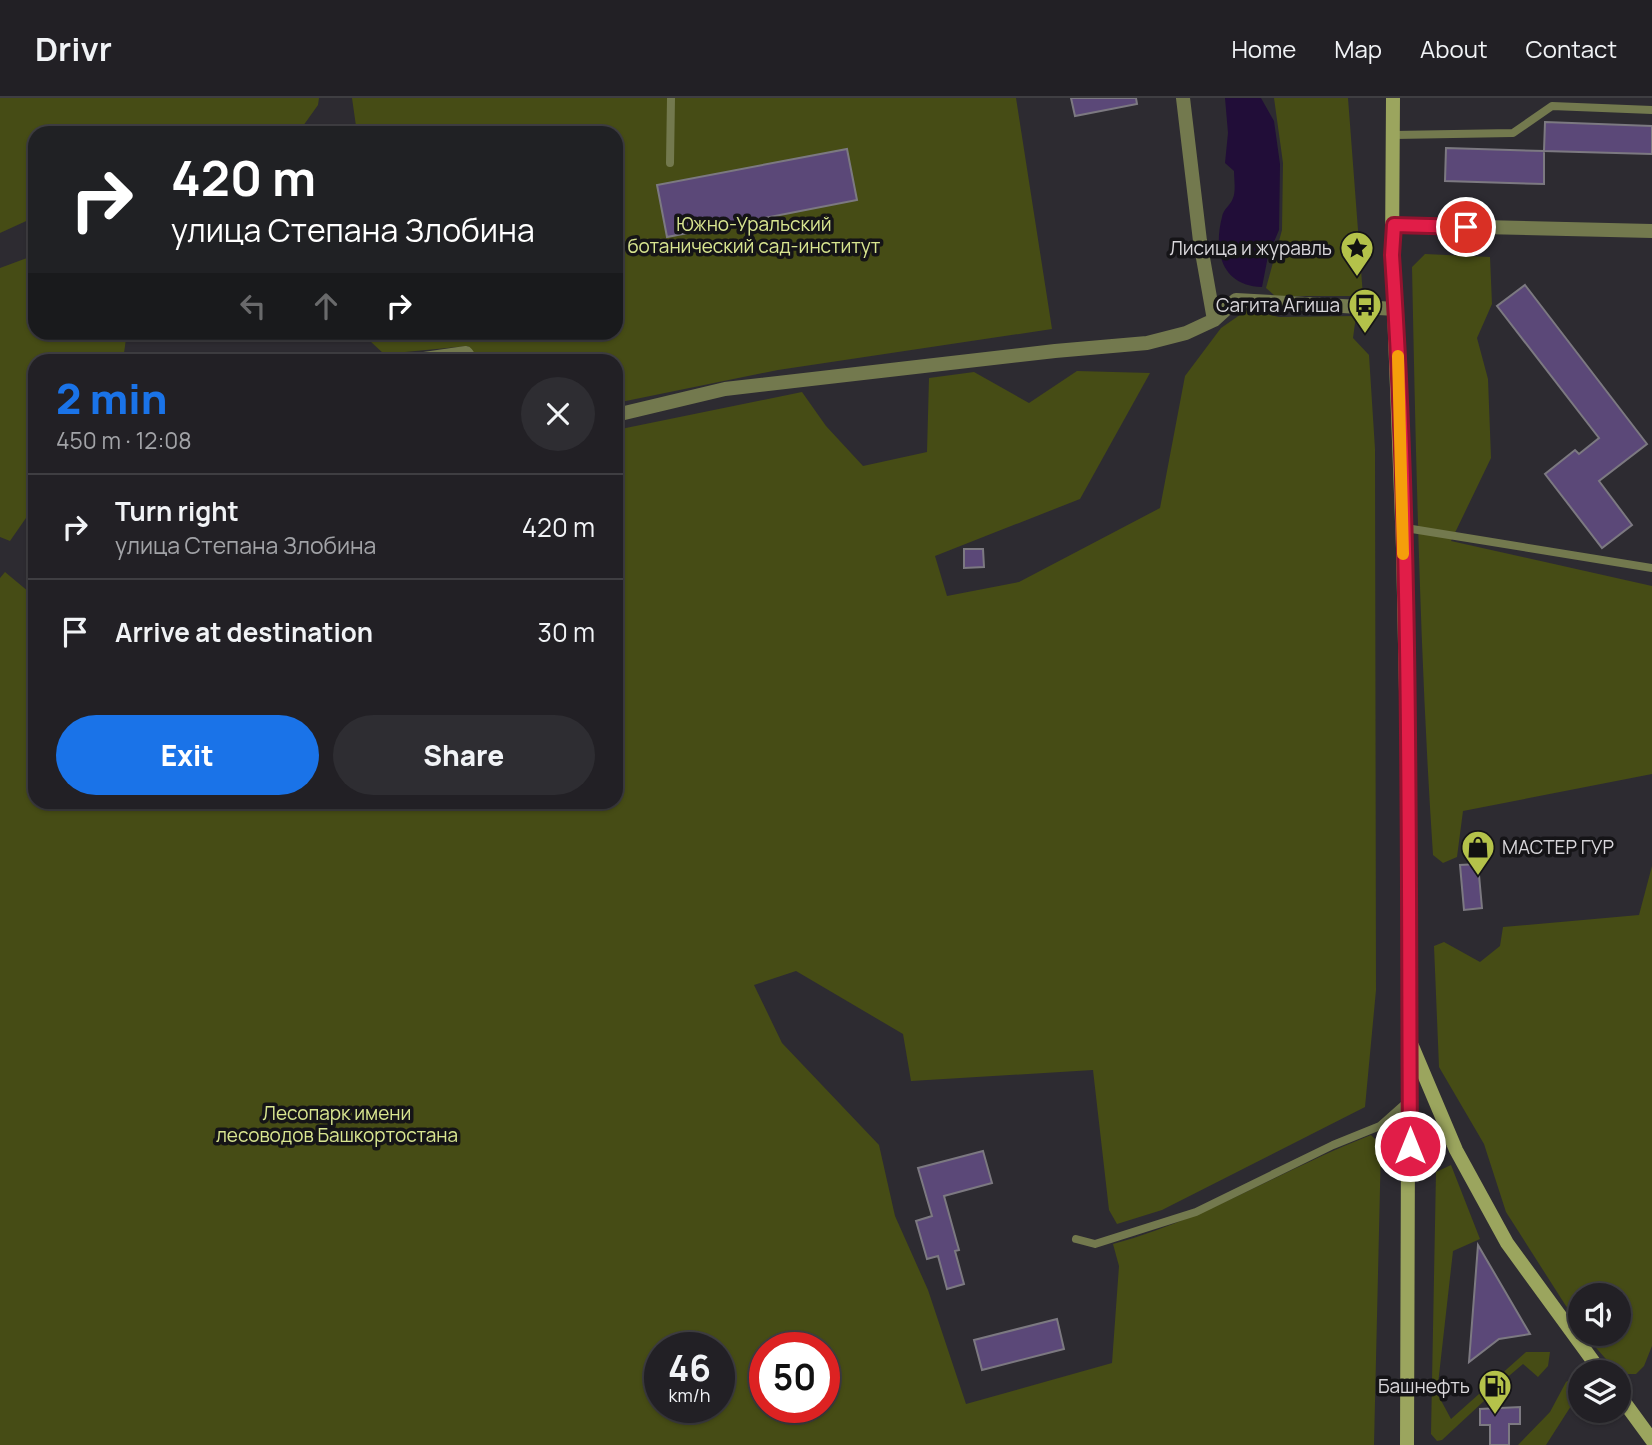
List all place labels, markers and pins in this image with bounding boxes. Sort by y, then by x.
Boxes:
pin [1436,197,1496,257]
place icon: Лисица и журавль [1338,229,1376,278]
place label: Лисица и журавль [1170,235,1332,261]
bus stop icon: Сагита Агиша [1346,286,1384,335]
place label: Сагита Агиша [1216,292,1340,318]
shop icon: МАСТЕР ГУР [1459,828,1497,877]
place label: МАСТЕР ГУР [1502,834,1614,860]
fuel station icon: Башнефть [1476,1367,1514,1416]
place label: Башнефть [1378,1373,1470,1399]

